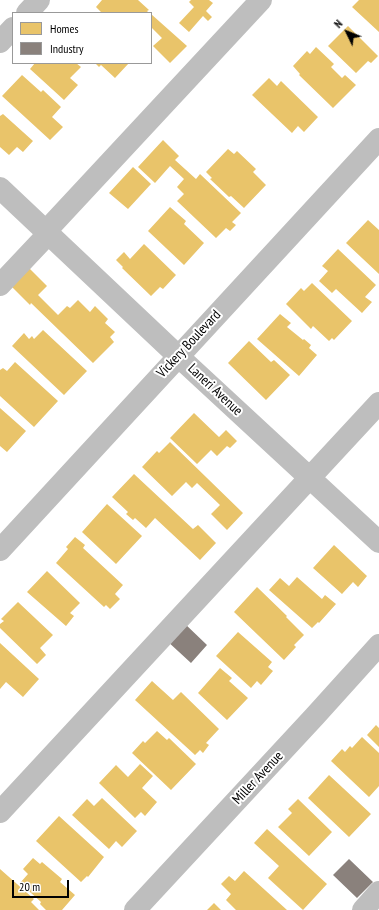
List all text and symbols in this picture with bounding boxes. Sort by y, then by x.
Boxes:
legend [12,12,152,64]
north arrow [327,12,367,52]
text: N [331,17,345,31]
text: Homes [50,21,78,36]
text: Industry [50,41,84,56]
street label: Vickery Boulevard [153,307,225,381]
street label: Laneri Avenue [184,361,246,419]
street label: Miller Avenue [229,748,287,808]
scale bar [14,872,71,898]
text: 20 m [19,879,40,894]

